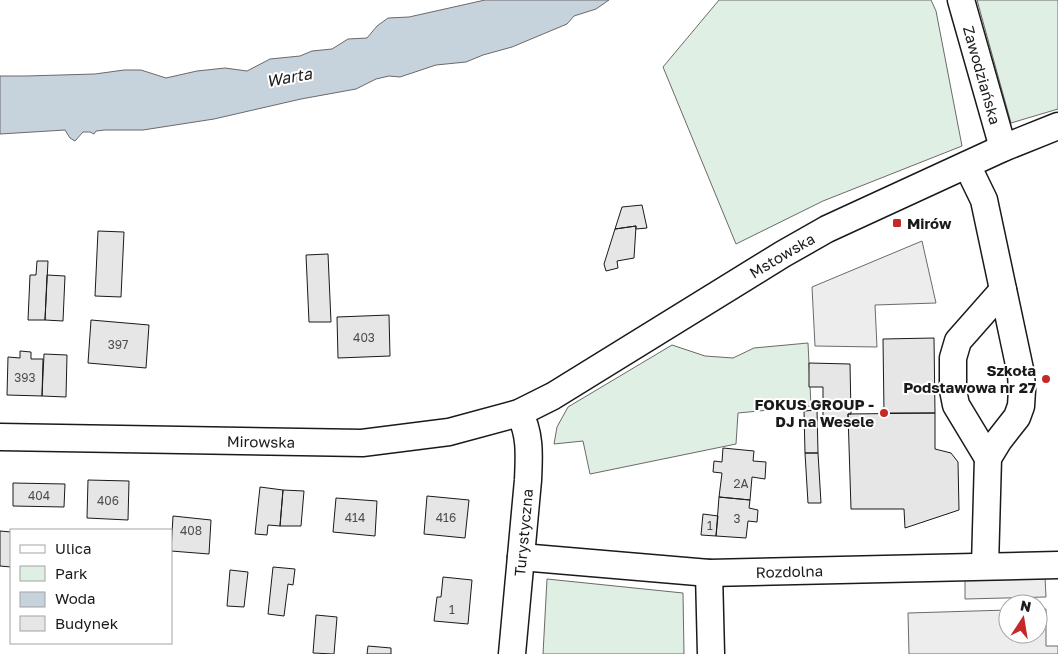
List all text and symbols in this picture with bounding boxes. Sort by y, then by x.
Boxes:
street label: Zawodziańska [960,24,1005,126]
water label: Warta [265,63,314,91]
place label: Mirów [907,214,952,232]
marker: Mirów [891,217,903,229]
street label: Mstowska [746,229,818,282]
house number: 403 [353,330,375,345]
house number: 397 [108,337,128,352]
place label: Szkoła Podstawowa nr 27 [903,361,1036,396]
house number: 393 [14,370,36,385]
marker: Szkoła Podstawowa nr 27 [1040,373,1052,385]
place label: FOKUS GROUP - DJ na Wesele [754,395,874,430]
marker: FOKUS GROUP - DJ na Wesele [878,407,890,419]
street label: Mirowska [227,432,295,451]
house number: 2A [733,476,749,491]
house number: 404 [28,488,50,503]
street label: Turystyczna [510,488,536,577]
house number: 406 [97,493,119,508]
house number: 414 [345,510,365,525]
house number: 416 [436,510,456,525]
house number: 3 [733,511,741,526]
house number: 1 [707,518,713,533]
house number: 408 [180,523,202,538]
legend [10,529,172,644]
text: Ulica [55,539,91,557]
street label: Rozdolna [755,561,823,581]
text: Park [55,564,88,582]
text: Woda [55,589,96,607]
north arrow [998,594,1048,644]
text: N [1019,596,1033,615]
house number: 1 [449,602,455,617]
text: Budynek [55,614,119,632]

